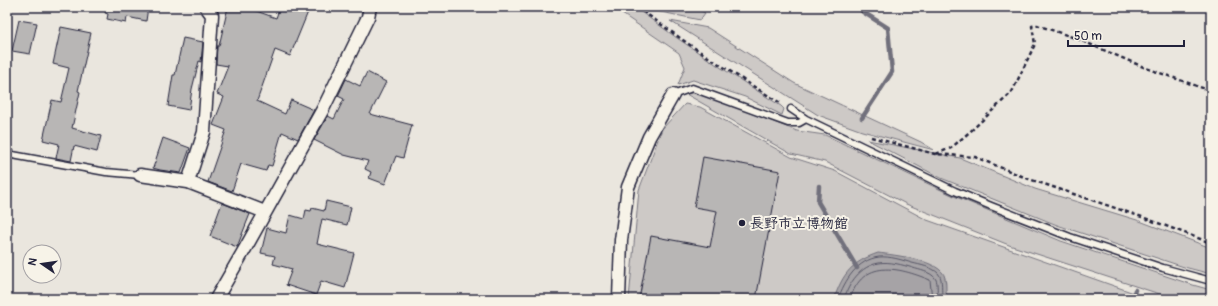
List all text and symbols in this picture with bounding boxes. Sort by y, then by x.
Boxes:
scale bar [1068,22,1184,48]
text: 50 m [1074,29,1102,44]
place label: 長野市立博物館 [750,215,848,232]
marker: 長野市立博物館 [737,218,747,228]
north arrow [22,244,62,284]
text: N [26,256,40,267]

